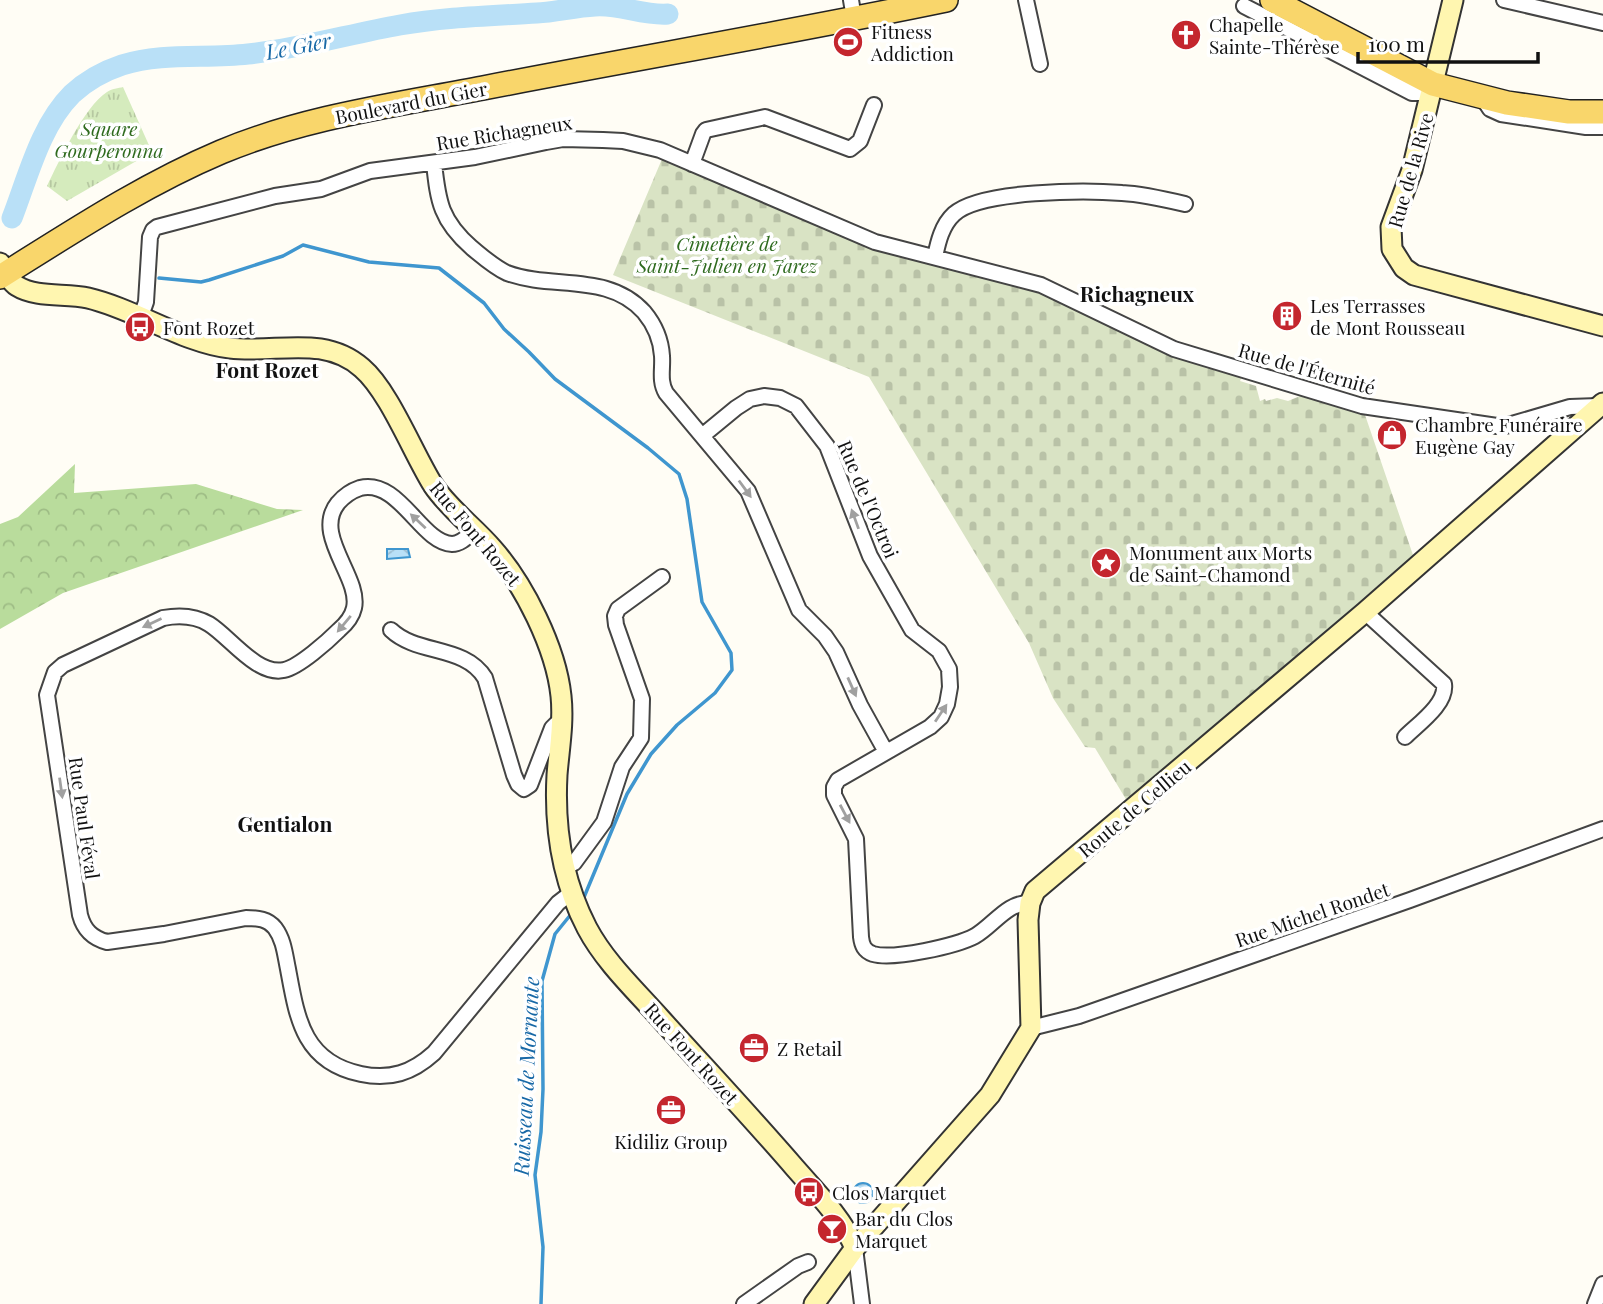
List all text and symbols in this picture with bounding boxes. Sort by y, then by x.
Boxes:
place label: Chapelle Sainte-Thérèse [1209,11,1340,59]
place label: Fitness Addiction [870,18,955,66]
church icon: Chapelle Sainte-Thérèse [1169,18,1203,52]
scale bar [1358,21,1538,65]
water label: Le Gier [262,25,334,65]
sports icon: Fitness Addiction [831,25,865,59]
text: 100 m [1368,29,1425,57]
street label: Boulevard du Gier [333,74,490,129]
street label: Rue Richagneux [434,108,574,156]
street label: Rue de la Rive [1381,109,1439,231]
park label: Square Gourperonna [54,115,164,163]
park label: Cimetière de Saint-Julien en Jarez [636,230,819,278]
district label: Richagneux [1080,279,1195,307]
place label: Les Terrasses de Mont Rousseau [1310,292,1465,340]
building icon: Les Terrasses de Mont Rousseau [1270,299,1304,333]
bus stop icon: Font Rozet [123,310,157,344]
place label: Font Rozet [163,314,255,340]
street label: Rue de l'Éternité [1236,336,1378,400]
district label: Font Rozet [215,355,319,383]
place label: Chambre Funéraire Eugène Gay [1415,411,1583,459]
shop icon: Chambre Funéraire Eugène Gay [1375,418,1409,452]
street label: Rue de l'Octroi [832,436,906,562]
street label: Rue Font Rozet [425,475,528,591]
one-way arrow [737,480,751,498]
one-way arrow [849,508,860,529]
one-way arrow [410,513,427,529]
place label: Monument aux Morts de Saint-Chamond [1129,539,1312,587]
place icon: Monument aux Morts de Saint-Chamond [1089,546,1123,580]
one-way arrow [336,615,352,633]
one-way arrow [142,617,162,629]
one-way arrow [847,676,858,697]
one-way arrow [933,704,947,723]
street label: Route de Cellieu [1072,753,1196,863]
street label: Rue Paul Féval [64,755,107,881]
one-way arrow [56,777,67,799]
one-way arrow [839,804,850,824]
district label: Gentialon [238,809,332,837]
street label: Rue Michel Rondet [1231,875,1393,953]
water label: Ruisseau de Mornante [506,976,544,1177]
street label: Rue Font Rozet [639,996,745,1110]
office icon: Z Retail [737,1031,771,1065]
place label: Z Retail [777,1035,843,1061]
office icon: Kidiliz Group [654,1093,688,1127]
place label: Kidiliz Group [614,1128,728,1154]
bus stop icon: Clos Marquet [792,1175,826,1209]
place label: Clos Marquet [832,1179,946,1205]
place label: Bar du Clos Marquet [855,1205,953,1253]
bar icon: Bar du Clos Marquet [815,1212,849,1246]

